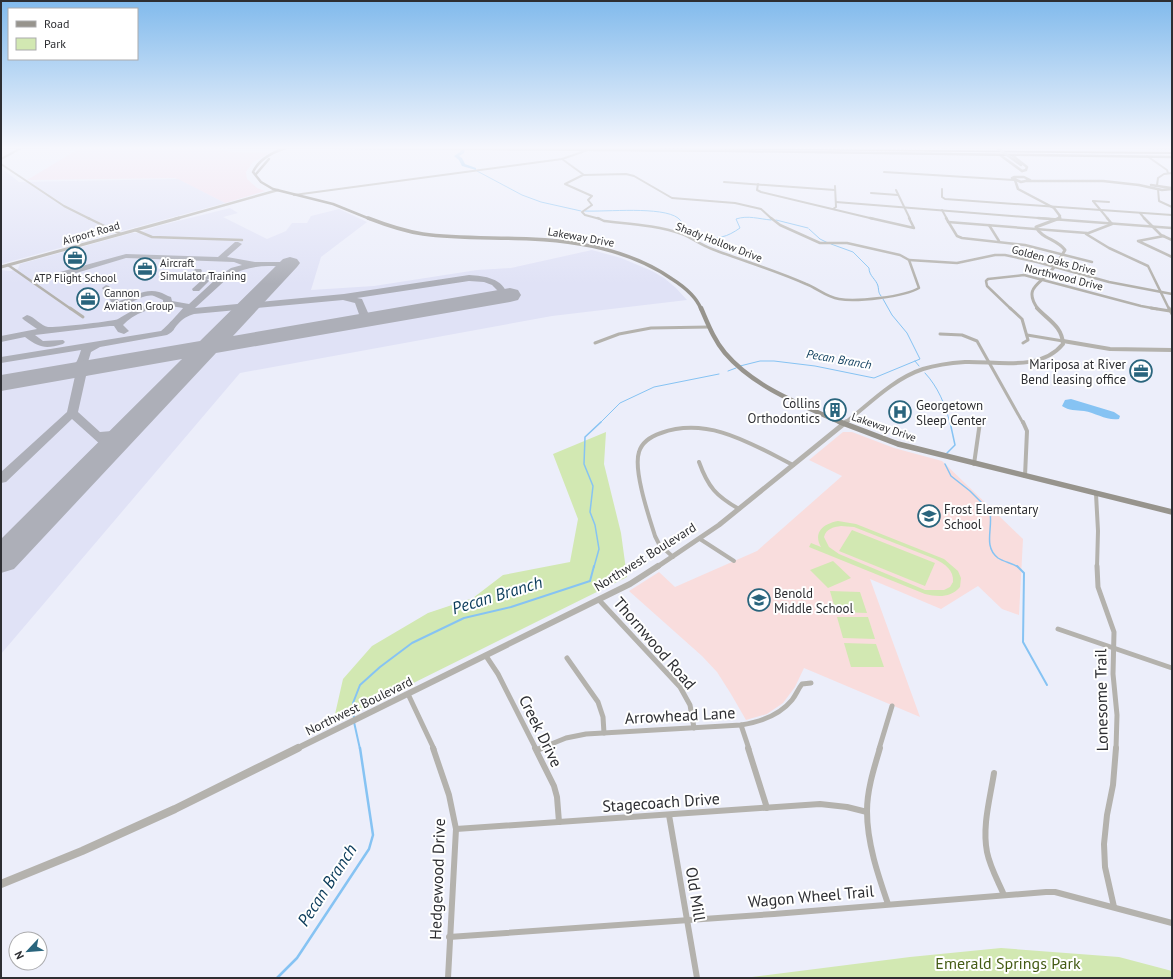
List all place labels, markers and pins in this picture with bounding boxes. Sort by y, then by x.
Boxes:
office icon: ATP Flight School [62,245,88,271]
office icon: Aircraft Simulator Training [132,256,158,282]
place label: Aircraft Simulator Training [160,256,246,283]
place label: ATP Flight School [34,271,117,285]
office icon: Cannon Aviation Group [75,286,101,312]
place label: Cannon Aviation Group [104,286,174,313]
place label: Mariposa at River Bend leasing office [1021,356,1127,388]
office icon: Mariposa at River Bend leasing office [1128,358,1154,384]
place label: Collins Orthodontics [748,395,820,427]
building icon: Collins Orthodontics [822,397,848,423]
place label: Georgetown Sleep Center [916,397,987,429]
hospital icon: Georgetown Sleep Center [887,399,913,425]
place label: Frost Elementary School [944,501,1038,533]
school or university icon: Frost Elementary School [916,503,942,529]
place label: Benold Middle School [774,585,853,617]
school or university icon: Benold Middle School [746,587,772,613]

